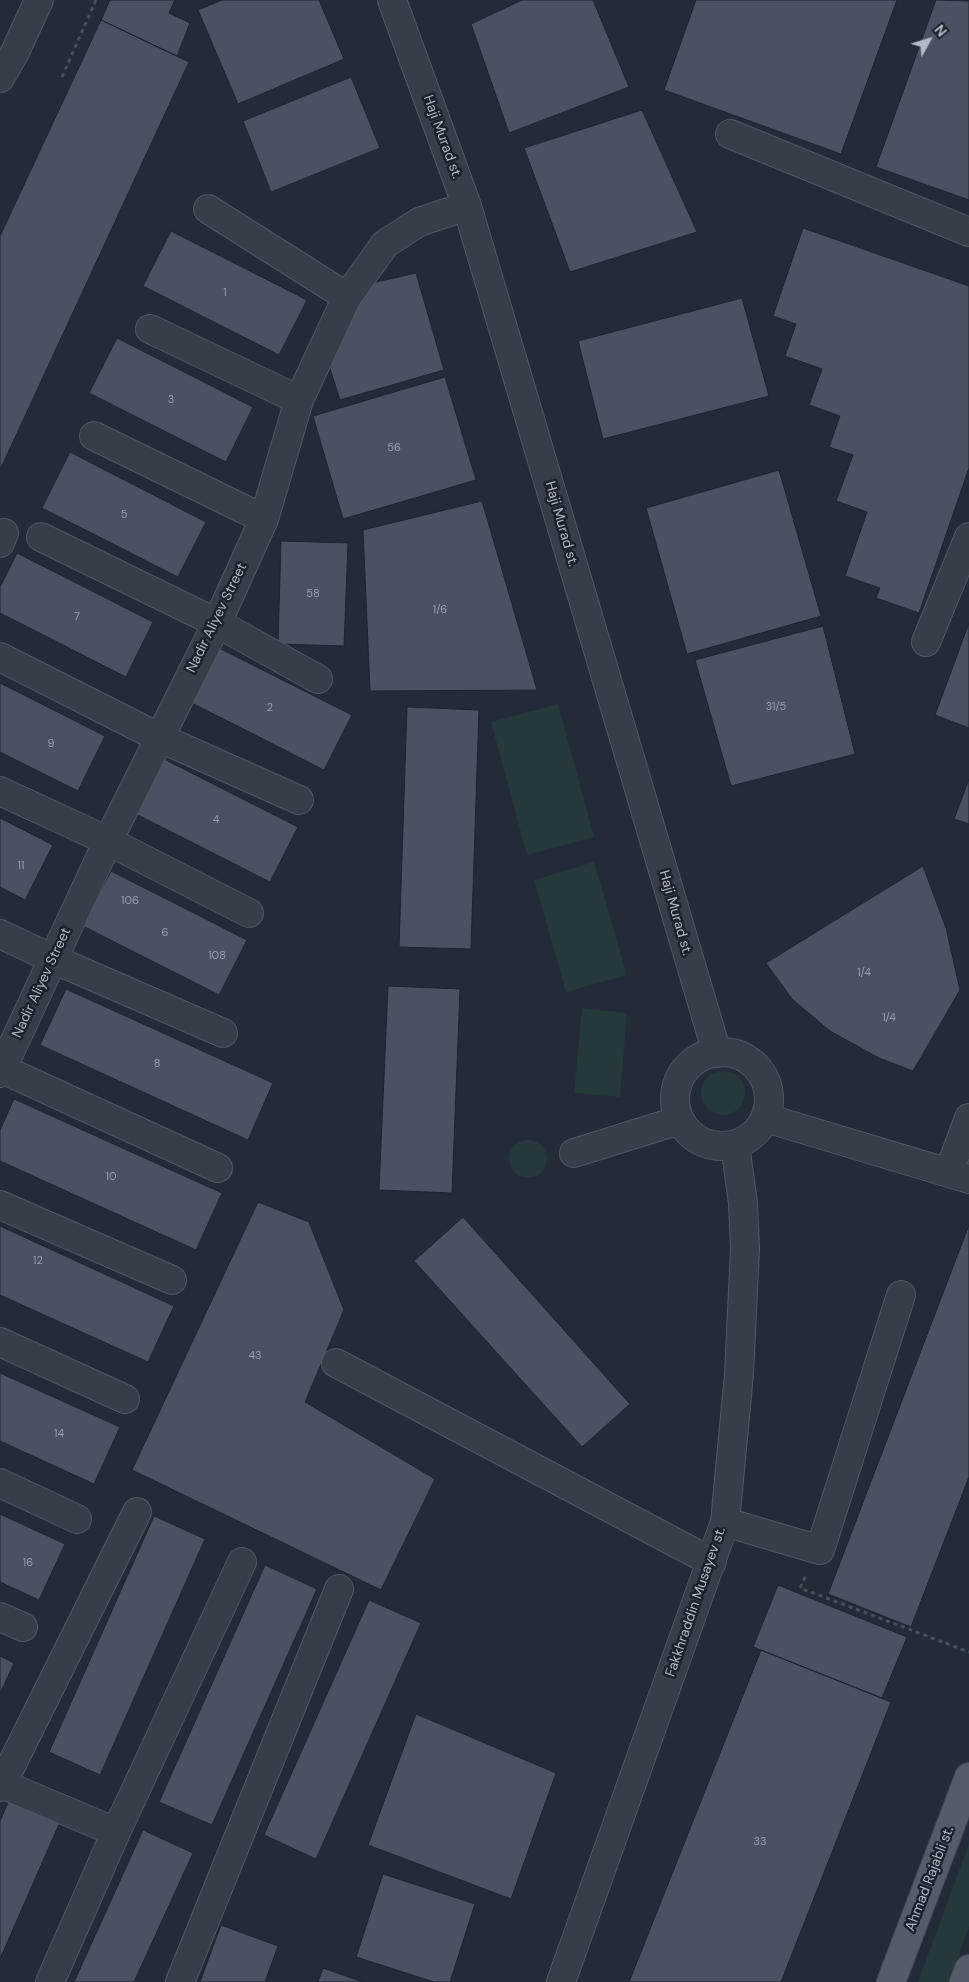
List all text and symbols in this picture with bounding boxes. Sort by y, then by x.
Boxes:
north arrow [904,15,954,65]
text: N [930,21,951,40]
street label: Haji Murad st. [419,93,465,181]
house number: 1 [223,286,227,300]
house number: 3 [168,393,174,407]
house number: 56 [387,441,401,455]
street label: Haji Murad st. [541,480,581,568]
house number: 5 [121,508,127,522]
street label: Nadir Aliyev Street [183,561,251,675]
house number: 58 [306,587,320,601]
house number: 1/6 [433,603,447,617]
house number: 7 [74,610,80,624]
house number: 31/5 [766,700,786,714]
house number: 2 [267,701,273,715]
house number: 9 [48,737,54,751]
house number: 4 [213,813,219,827]
house number: 11 [18,859,24,873]
street label: Haji Murad st. [655,869,695,957]
house number: 106 [121,894,139,908]
street label: Nadir Aliyev Street [9,925,75,1041]
house number: 6 [162,926,168,940]
house number: 108 [208,949,226,963]
house number: 1/4 [857,966,871,980]
house number: 1/4 [882,1011,896,1025]
house number: 8 [154,1057,160,1071]
house number: 10 [106,1170,116,1184]
house number: 12 [33,1254,43,1268]
house number: 43 [248,1349,262,1363]
house number: 14 [54,1427,64,1441]
street label: Fakkhraddin Musayev st. [662,1525,730,1679]
house number: 16 [23,1556,33,1570]
street label: Ahmad Rajabli st. [902,1824,958,1934]
house number: 33 [753,1835,767,1849]

